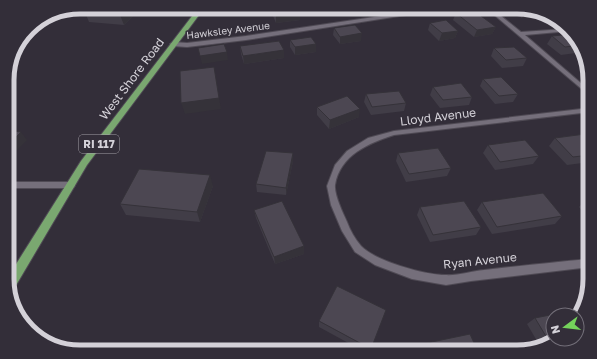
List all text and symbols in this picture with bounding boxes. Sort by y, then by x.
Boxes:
street label: Hawksley Avenue [185,19,271,41]
street label: West Shore Road [96,35,167,122]
street label: Lloyd Avenue [399,104,477,129]
road number: RI 117 [79,135,119,153]
street label: Ryan Avenue [442,249,518,272]
north arrow [545,307,585,347]
text: N [547,324,562,335]

